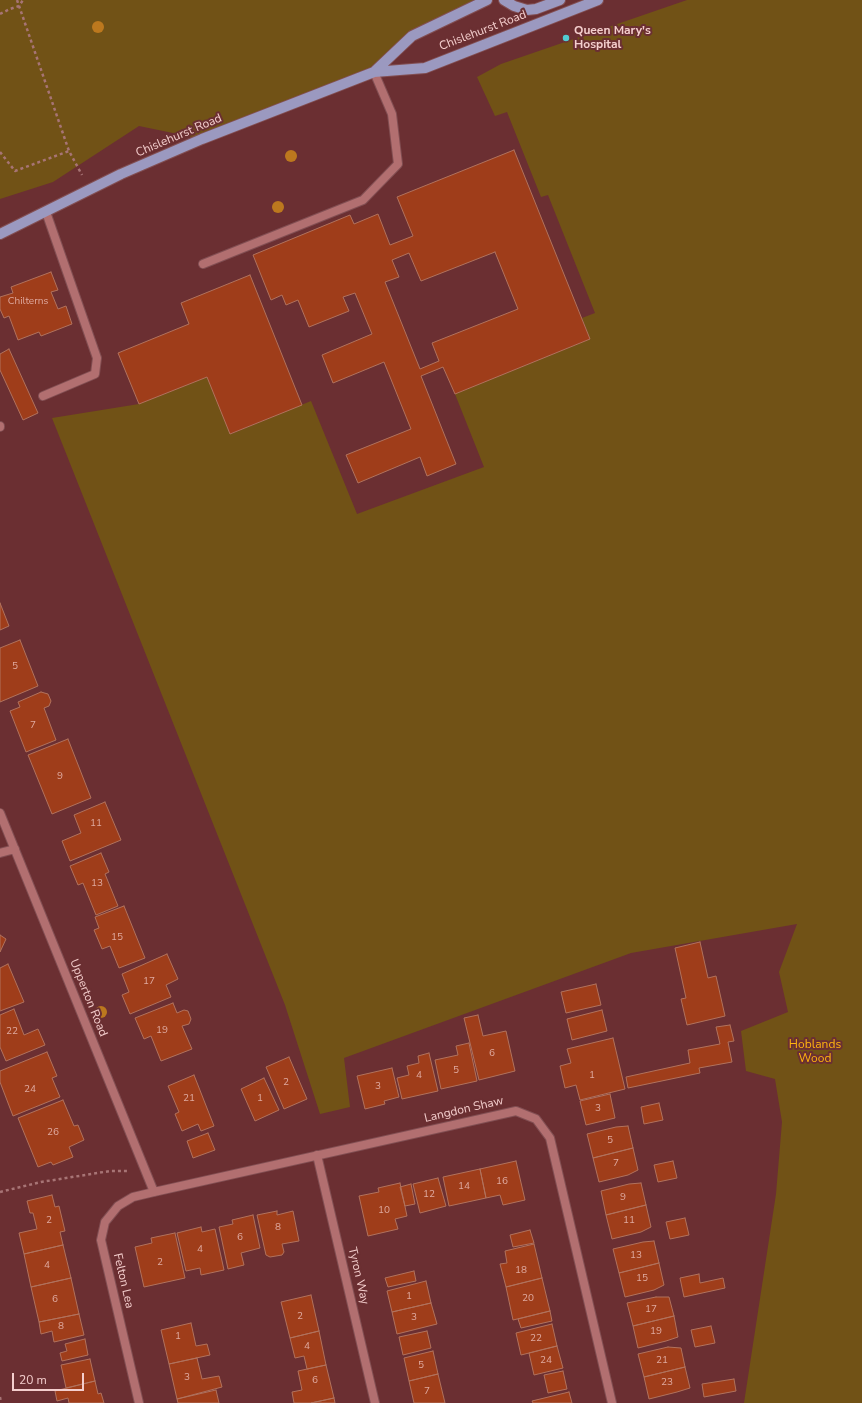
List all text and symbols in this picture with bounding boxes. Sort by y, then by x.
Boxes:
street label: Chislehurst Road [437,8,529,54]
place label: Queen Mary's Hospital [574,24,651,52]
marker: Queen Mary's Hospital [561,33,571,43]
street label: Chislehurst Road [134,111,224,161]
house number: Chilterns [8,296,48,308]
house number: 5 [12,661,18,673]
house number: 7 [30,720,36,732]
house number: 9 [57,771,63,783]
house number: 11 [90,818,102,830]
house number: 13 [91,878,103,890]
house number: 15 [111,932,123,944]
street label: Upperton Road [66,957,110,1039]
house number: 17 [143,976,155,988]
house number: 19 [156,1025,168,1037]
house number: 22 [6,1026,18,1038]
park label: Hoblands Wood [789,1038,841,1066]
house number: 6 [489,1048,495,1060]
house number: 5 [453,1065,459,1077]
house number: 4 [416,1070,422,1082]
house number: 1 [589,1070,595,1082]
house number: 2 [283,1077,289,1089]
house number: 3 [375,1081,381,1093]
house number: 24 [24,1084,36,1096]
house number: 21 [183,1093,195,1105]
house number: 1 [257,1093,263,1105]
street label: Langdon Shaw [423,1094,505,1126]
house number: 3 [595,1103,601,1115]
house number: 26 [47,1127,59,1139]
house number: 5 [607,1135,613,1147]
house number: 7 [613,1158,619,1170]
house number: 16 [496,1176,508,1188]
house number: 14 [458,1181,470,1193]
house number: 12 [423,1189,435,1201]
house number: 9 [620,1192,626,1204]
house number: 10 [378,1205,390,1217]
house number: 2 [46,1215,52,1227]
house number: 11 [623,1215,635,1227]
house number: 8 [275,1222,281,1234]
house number: 6 [237,1232,243,1244]
house number: 4 [197,1244,203,1256]
street label: Tyron Way [344,1246,372,1306]
house number: 13 [630,1250,642,1262]
street label: Felton Lea [110,1252,136,1310]
house number: 2 [157,1257,163,1269]
house number: 4 [44,1260,50,1272]
house number: 18 [515,1265,527,1277]
house number: 15 [636,1273,648,1285]
house number: 1 [406,1291,412,1303]
house number: 20 [522,1293,534,1305]
house number: 6 [52,1294,58,1306]
house number: 17 [645,1304,657,1316]
house number: 2 [297,1311,303,1323]
house number: 3 [411,1312,417,1324]
house number: 8 [58,1321,64,1333]
house number: 19 [650,1326,662,1338]
house number: 1 [175,1331,181,1343]
house number: 22 [530,1333,542,1345]
house number: 4 [304,1341,310,1353]
house number: 24 [540,1355,552,1367]
house number: 21 [656,1355,668,1367]
house number: 5 [418,1360,424,1372]
scale bar [14,1365,86,1391]
text: 20 m [19,1372,47,1388]
house number: 3 [184,1372,190,1384]
house number: 6 [312,1375,318,1387]
house number: 23 [661,1377,673,1389]
house number: 7 [424,1386,430,1398]

